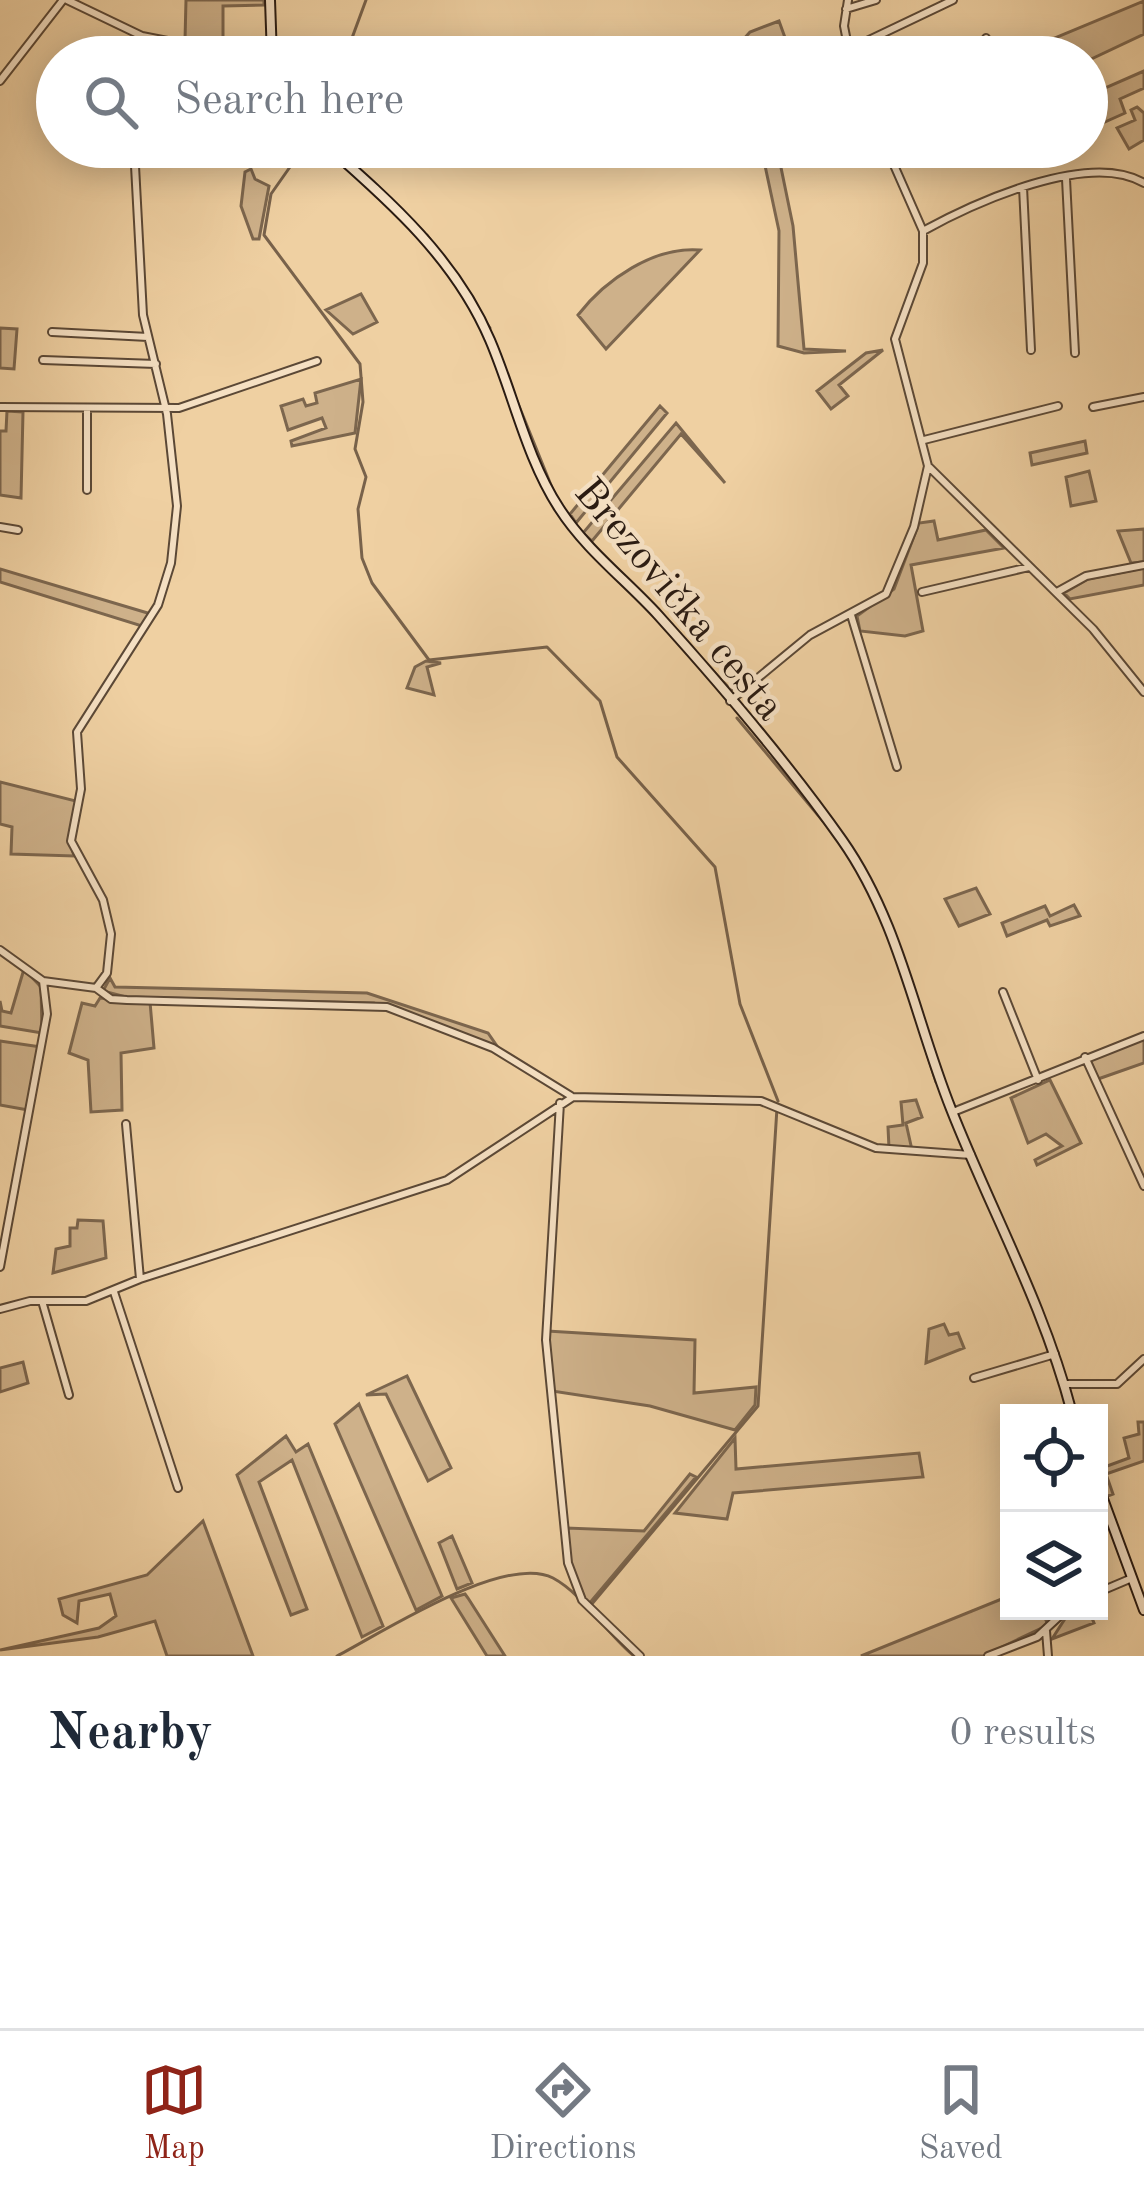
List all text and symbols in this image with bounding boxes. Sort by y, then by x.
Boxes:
search box [36,36,1108,168]
icon: search [78,69,144,135]
text: Search here [174,79,404,124]
street label: Brezovička cesta [565,472,791,729]
map controls [1000,1404,1108,1620]
button: locate [1000,1404,1108,1512]
button: layers [1000,1512,1108,1620]
text: Nearby [48,1709,213,1760]
text: 0 results [950,1714,1096,1753]
tab: Map [141,2057,207,2170]
tab: Directions [490,2057,636,2170]
tab: Saved [919,2057,1003,2170]

